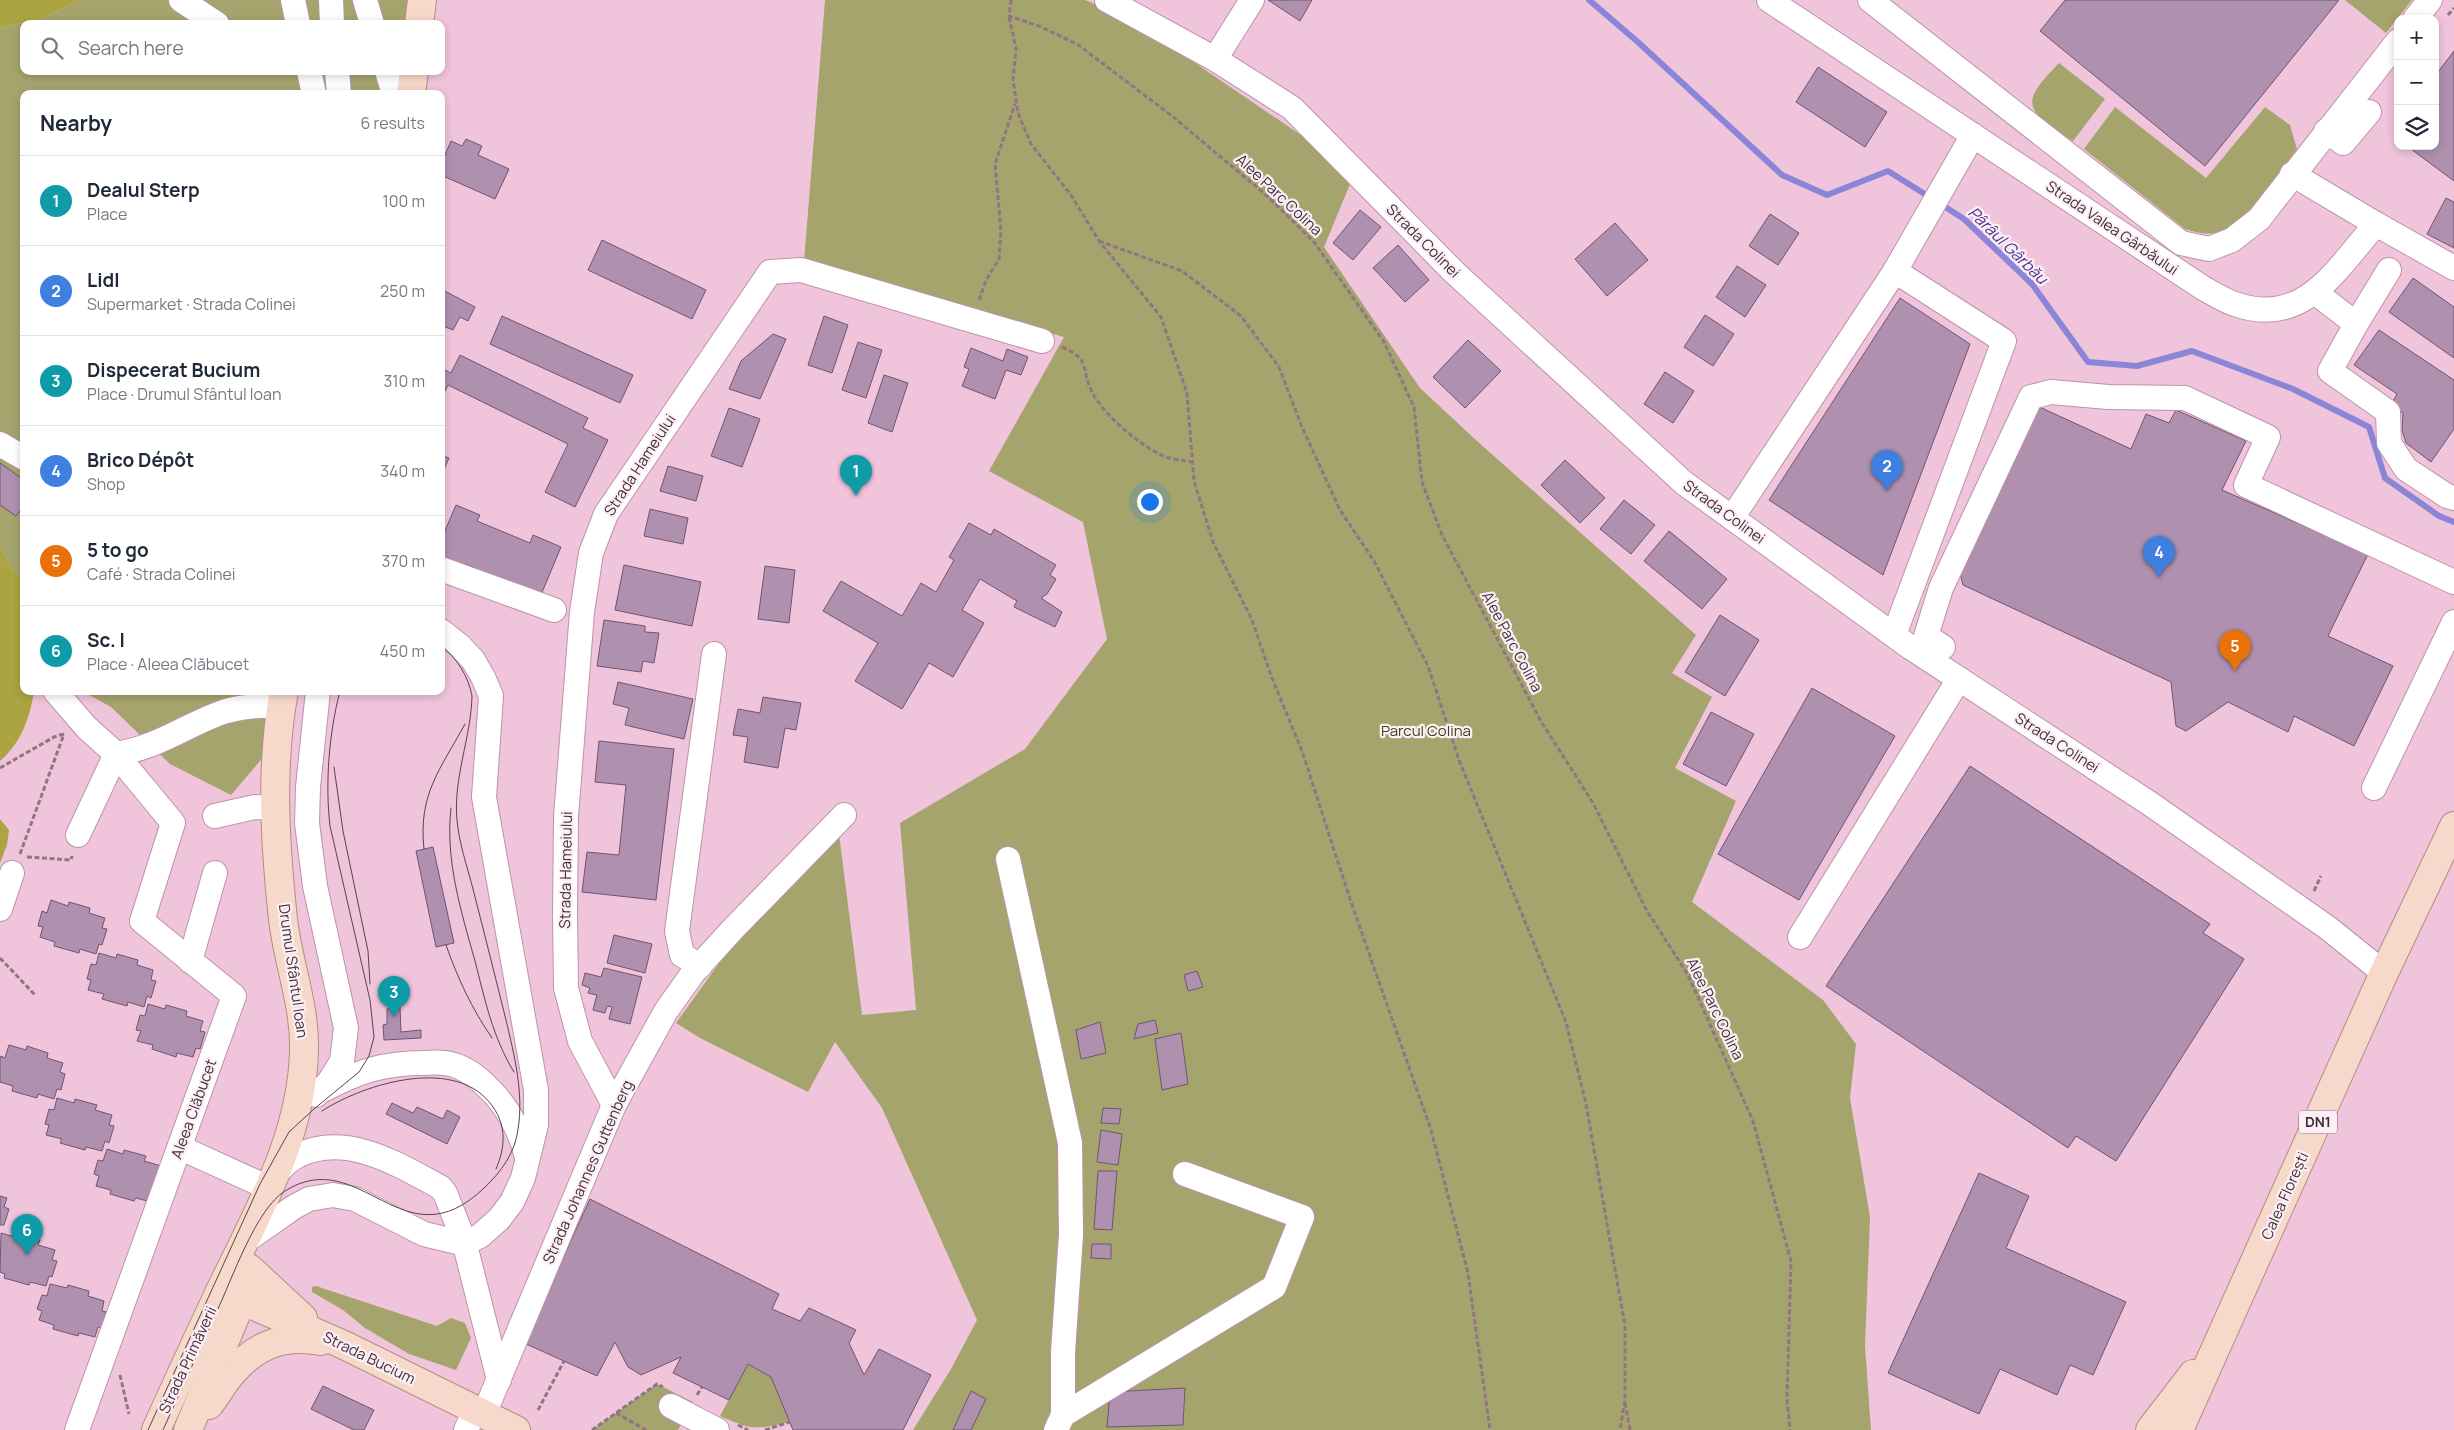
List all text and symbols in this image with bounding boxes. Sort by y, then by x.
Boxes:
map controls [2394,15,2439,150]
button: + [2394,15,2439,60]
search box [20,20,445,75]
icon: search [38,34,66,62]
text: Search here [78,35,184,61]
button: − [2394,60,2439,105]
button: layers [2394,105,2439,150]
text: Nearby [40,109,112,137]
text: 6 results [360,112,425,134]
street label: Alee Parc Colina [1232,149,1327,240]
street label: Strada Valea Gârbăului [2042,175,2183,280]
text: Dealul Sterp [87,177,200,203]
text: 1 [52,190,60,212]
text: 100 m [382,190,425,212]
street label: Strada Colinei [1382,199,1465,282]
water label: Pârâul Gârbău [1963,201,2054,290]
text: Place [87,203,127,225]
text: Lidl [87,267,120,293]
text: 2 [51,280,61,302]
text: 250 m [380,280,425,302]
text: Supermarket · Strada Colinei [87,293,296,315]
text: Dispecerat Bucium [87,357,260,383]
text: 3 [51,370,61,392]
text: 310 m [383,370,425,392]
text: Place · Drumul Sfântul Ioan [87,383,281,405]
street label: Strada Hameiului [599,410,680,520]
text: Brico Dépôt [87,447,194,473]
pin: 2 [1871,450,1903,491]
pin: 1 [840,455,872,496]
text: 4 [51,460,61,482]
text: 340 m [380,460,425,482]
text: Shop [87,473,125,495]
street label: Strada Colinei [1679,475,1770,548]
your location [1137,489,1163,515]
pin: 4 [2143,536,2175,577]
text: 5 to go [87,537,149,563]
text: 5 [51,550,61,572]
text: 370 m [382,550,425,572]
text: Café · Strada Colinei [87,563,235,585]
street label: Alee Parc Colina [1477,588,1548,696]
text: Sc. I [87,627,125,653]
pin: 5 [2219,630,2251,671]
text: 6 [51,640,61,662]
text: 450 m [380,640,425,662]
text: Place · Aleea Clăbucet [87,653,249,675]
street label: Strada Colinei [2011,707,2104,778]
park label: Parcul Colina [1381,720,1471,741]
street label: Strada Hameiului [554,811,577,929]
street label: Drumul Sfântul Ioan [274,903,313,1039]
street label: Alee Parc Colina [1682,954,1749,1063]
pin: 3 [378,976,410,1017]
street label: Aleea Clăbucet [166,1056,221,1162]
street label: Strada Johannes Guttenberg [537,1077,638,1267]
road number: DN1 [2299,1110,2337,1134]
street label: Calea Florești [2256,1149,2313,1243]
pin: 6 [11,1214,43,1255]
street label: Strada Primăverii [153,1303,222,1417]
street label: Strada Bucium [320,1326,419,1389]

